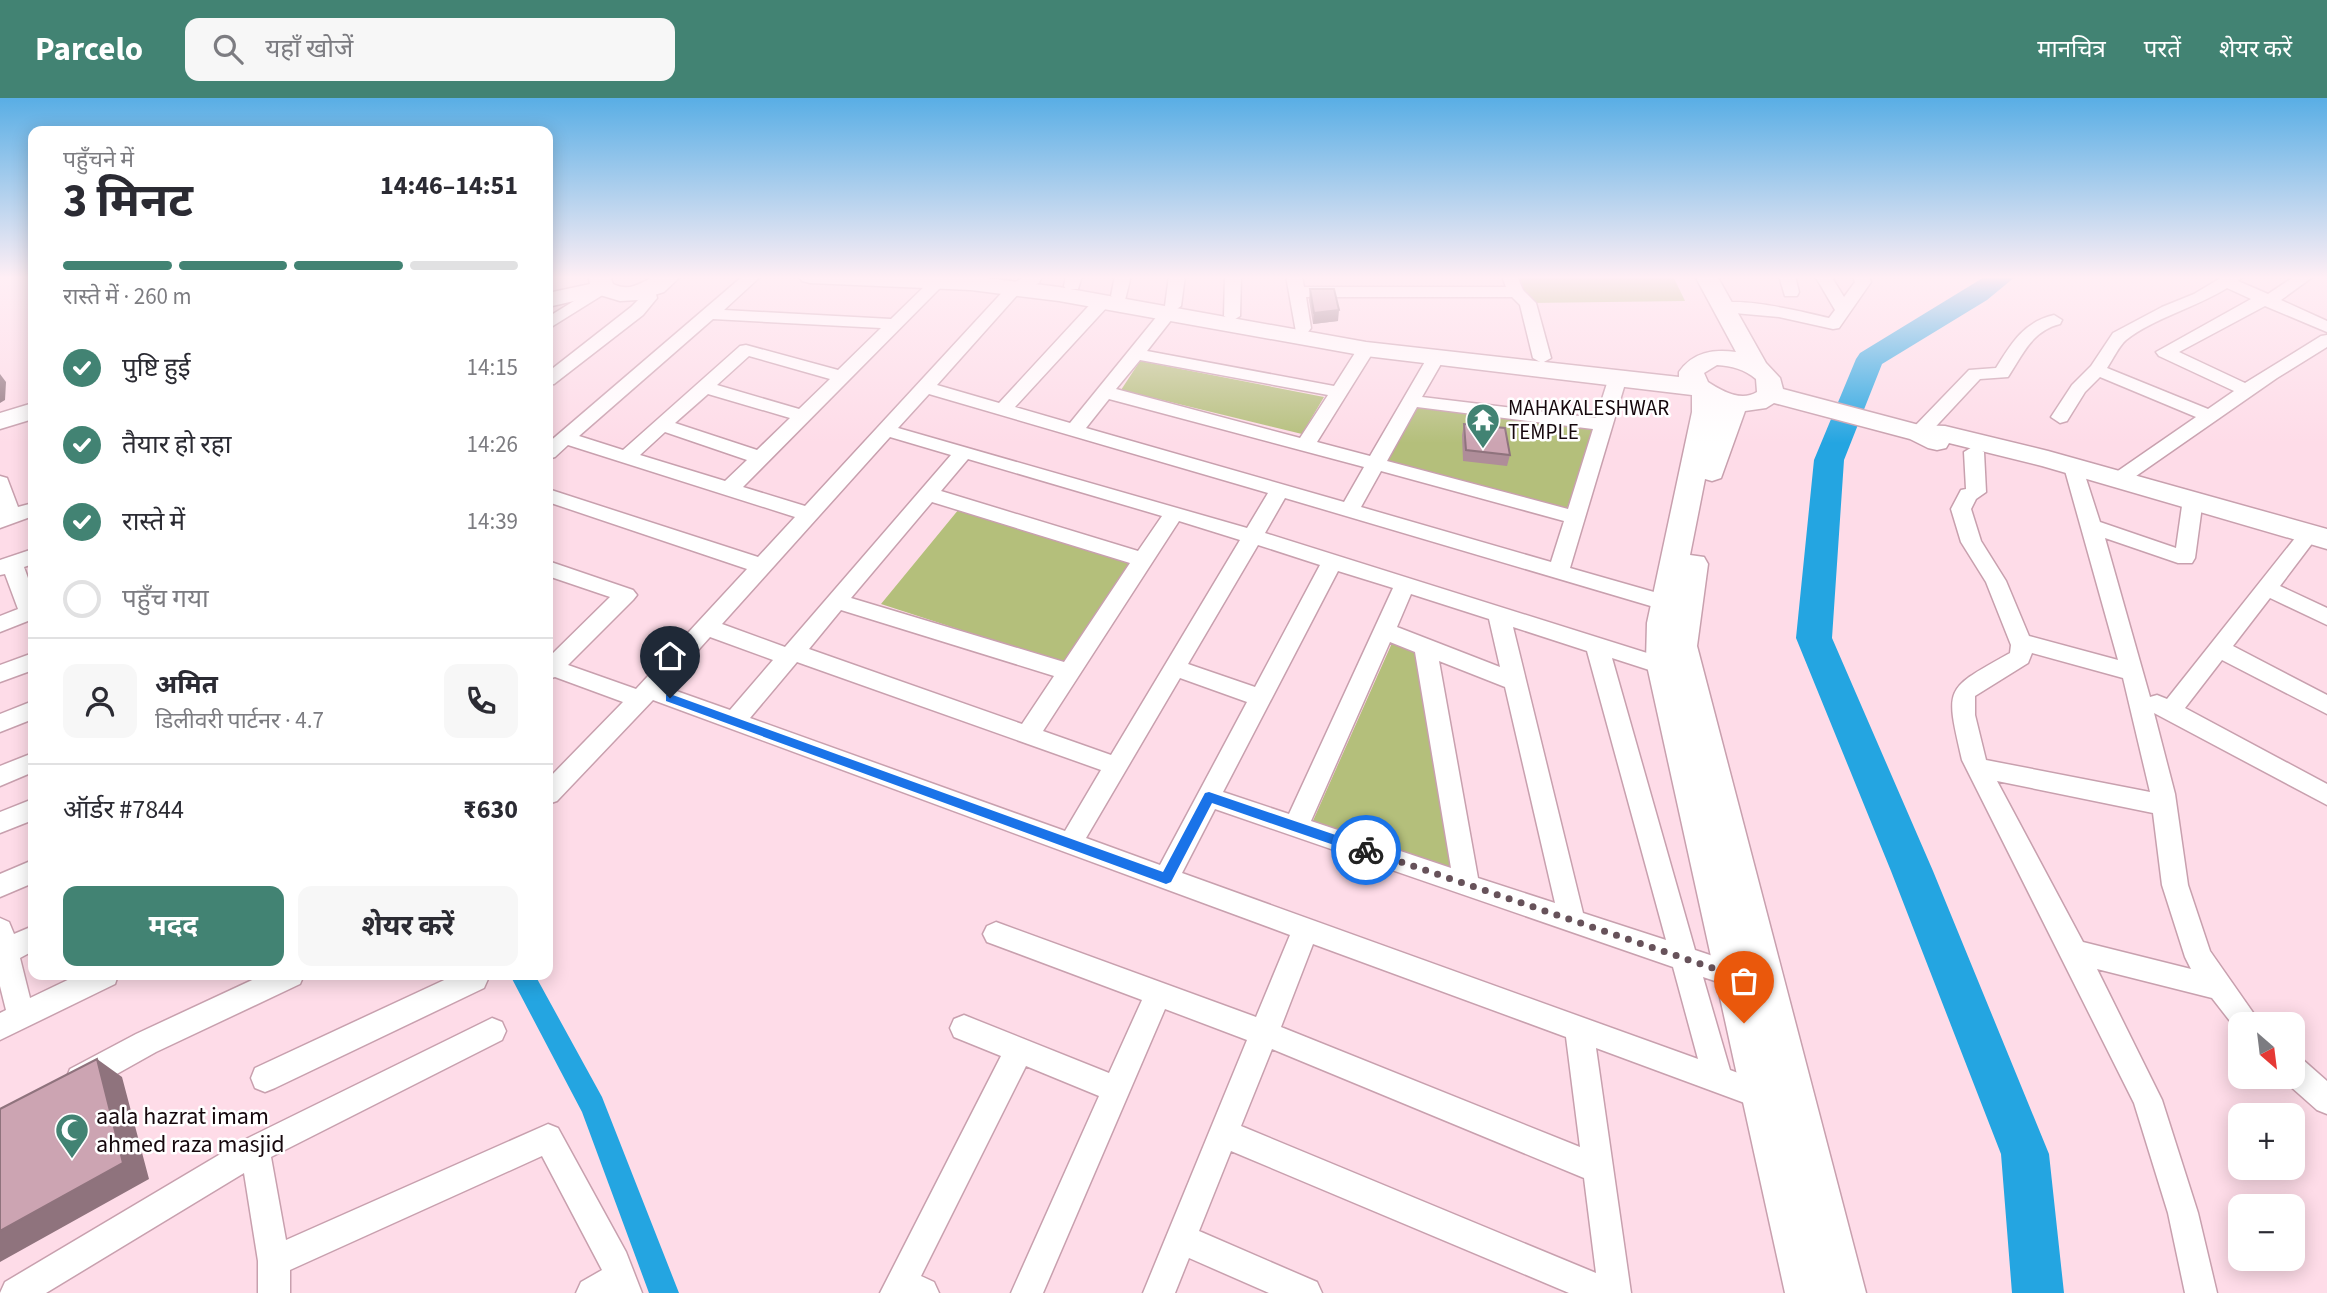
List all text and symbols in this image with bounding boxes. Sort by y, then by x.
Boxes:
search box [185,18,675,81]
text: Parcelo [35,26,143,73]
icon: search [209,30,247,68]
text: यहाँ खोजें [265,30,353,67]
text: मानचित्र [2037,32,2106,67]
text: परतें [2144,32,2181,67]
text: शेयर करें [2219,32,2292,67]
text: पहुँचने में [63,143,134,176]
text: 14:46–14:51 [380,167,518,204]
text: 3 मिनट [63,169,193,234]
text: रास्ते में · 260 m [63,280,192,313]
icon: check [63,349,101,387]
text: पुष्टि हुई [122,349,190,386]
text: 14:15 [467,351,518,384]
place label: MAHAKALESHWAR TEMPLE [1508,393,1669,447]
temple icon: MAHAKALESHWAR TEMPLE [1464,401,1502,450]
icon: check [63,426,101,464]
text: तैयार हो रहा [122,426,231,463]
text: 14:26 [467,428,518,461]
icon: check [63,503,101,541]
text: रास्ते में [122,503,185,540]
text: 14:39 [467,505,518,538]
text: पहुँच गया [122,580,209,617]
pin [640,626,700,698]
icon: home [651,637,689,675]
button: person [63,664,137,738]
button: phone [444,664,518,738]
text: अमित [155,666,218,703]
text: डिलीवरी पार्टनर · 4.7 [155,704,324,737]
text: ऑर्डर #7844 [63,791,184,828]
text: ₹630 [463,791,518,828]
courier [1331,815,1401,885]
icon: bike [1347,831,1385,869]
button: मदद [63,886,284,966]
button: शेयर करें [298,886,518,966]
pin [1714,951,1774,1023]
icon: bag [1725,962,1763,1000]
north arrow [2228,1012,2305,1088]
map controls [2228,1012,2305,1271]
place label: aala hazrat imam ahmed raza masjid [96,1099,285,1162]
button: + [2228,1103,2305,1180]
mosque icon: aala hazrat imam ahmed raza masjid [53,1111,91,1160]
button: − [2228,1194,2305,1271]

